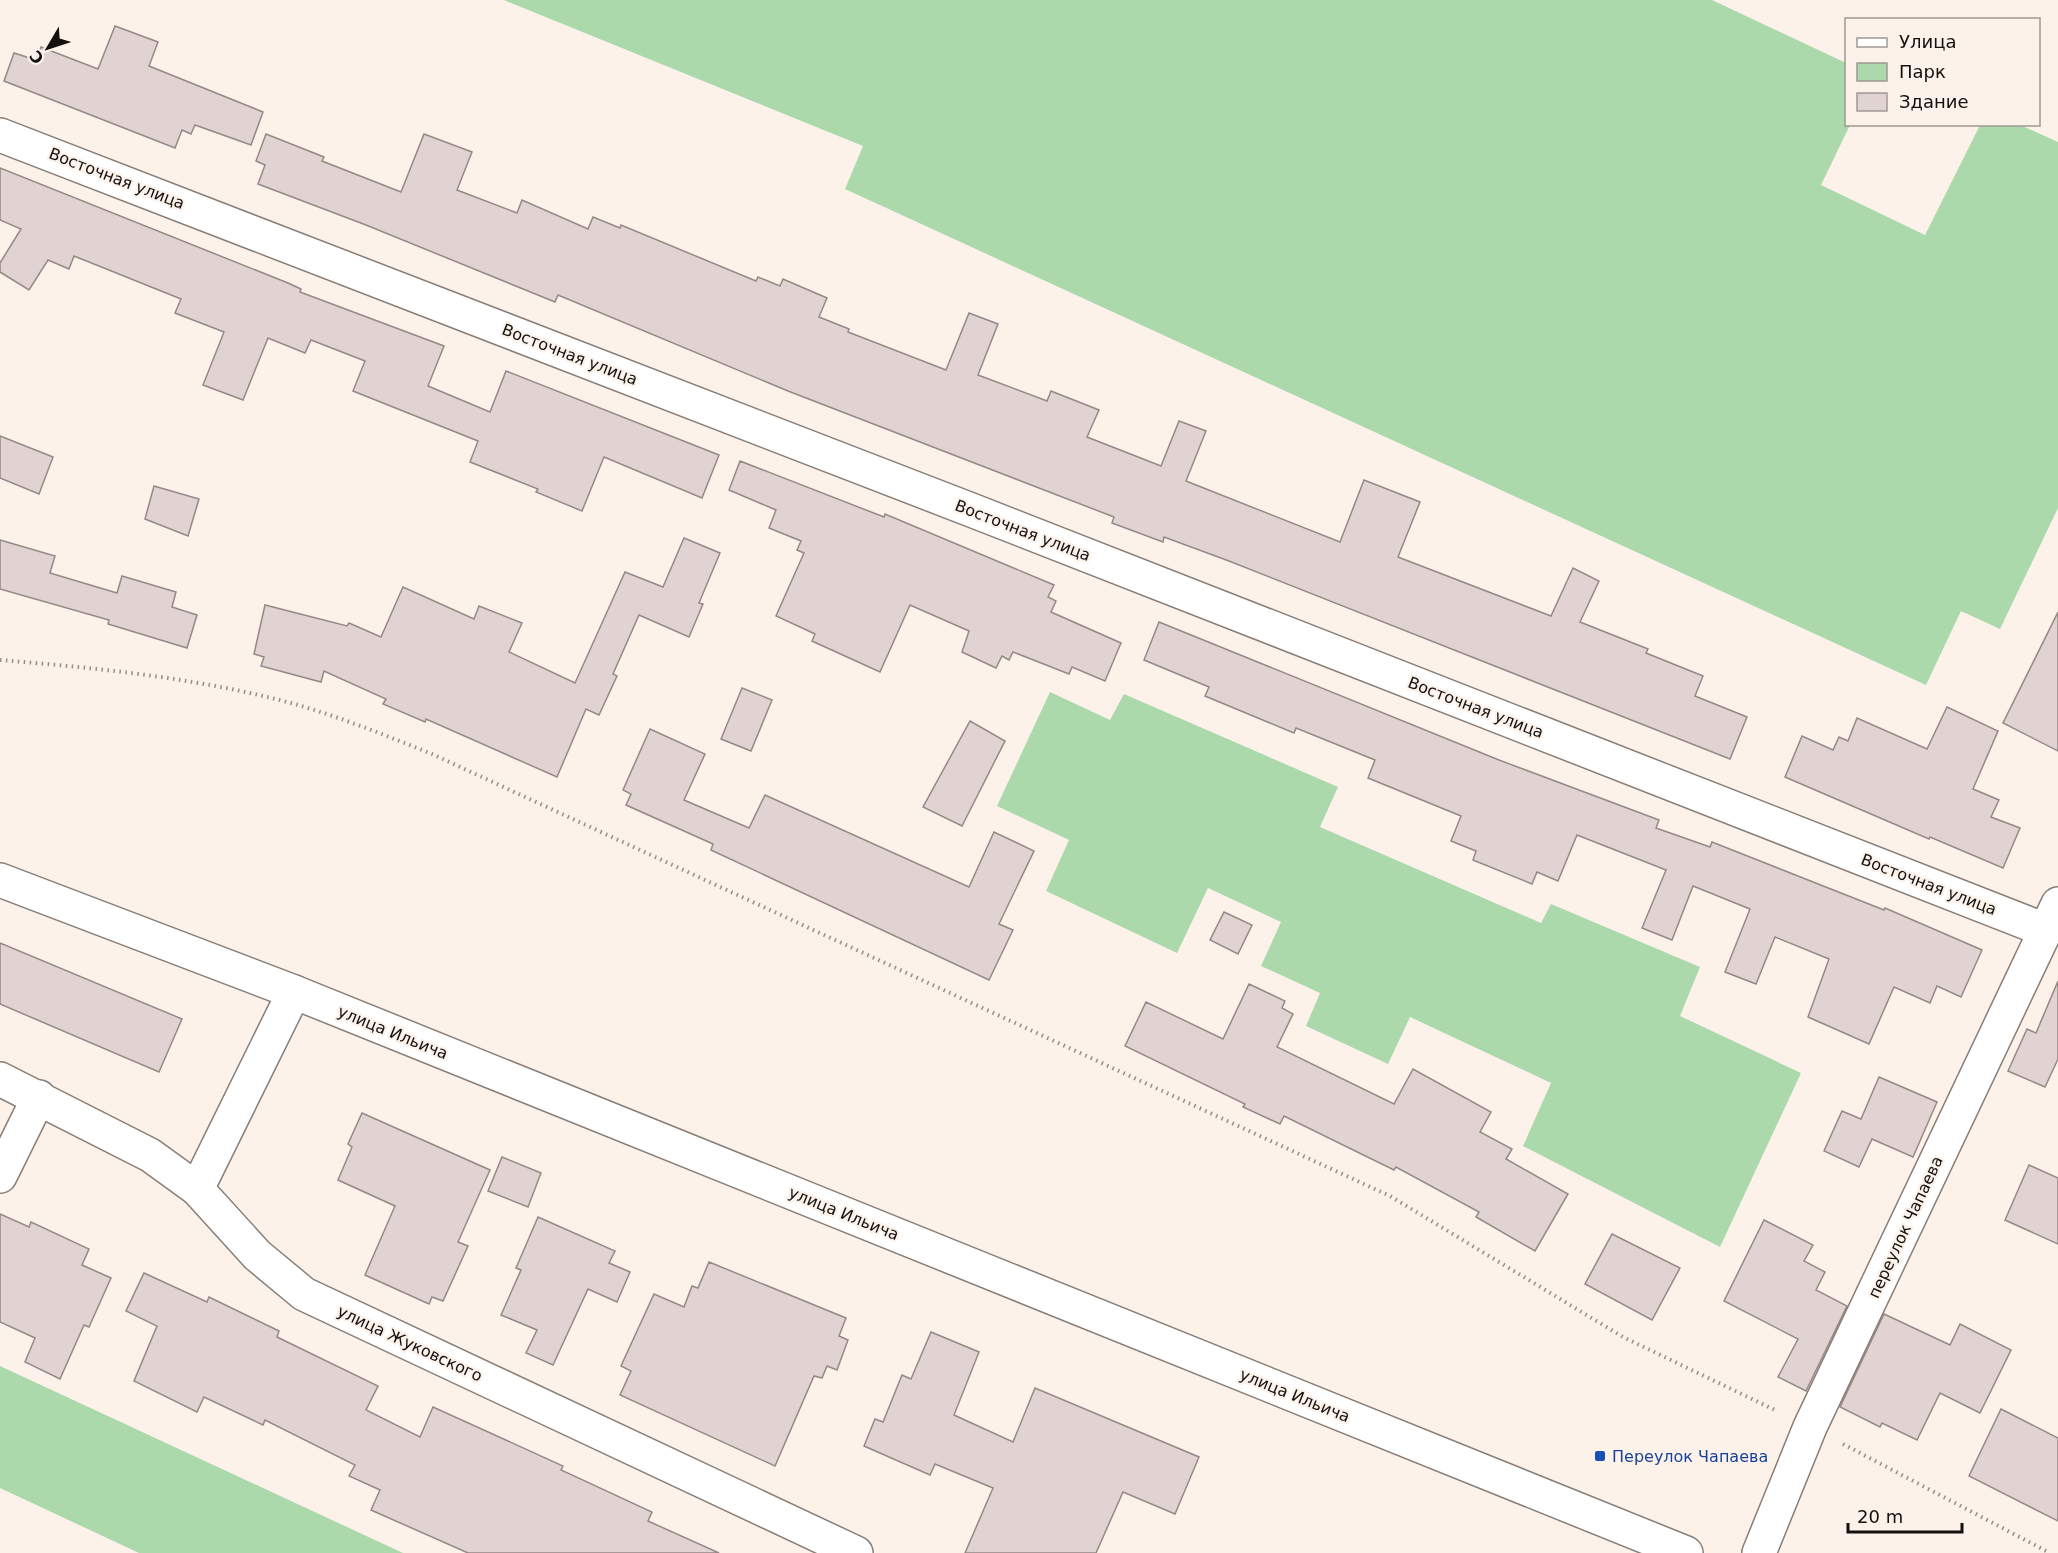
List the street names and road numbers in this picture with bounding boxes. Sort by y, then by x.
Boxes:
street label: Восточная улица [46,144,187,213]
street label: Восточная улица [499,320,640,389]
street label: Восточная улица [952,496,1093,565]
street label: Восточная улица [1405,673,1546,742]
street label: Восточная улица [1858,850,1999,919]
street label: улица Ильича [335,1002,451,1063]
street label: переулок Чапаева [1864,1153,1947,1301]
street label: улица Ильича [786,1183,902,1244]
street label: улица Жуковского [334,1301,485,1385]
street label: улица Ильича [1237,1365,1353,1426]

